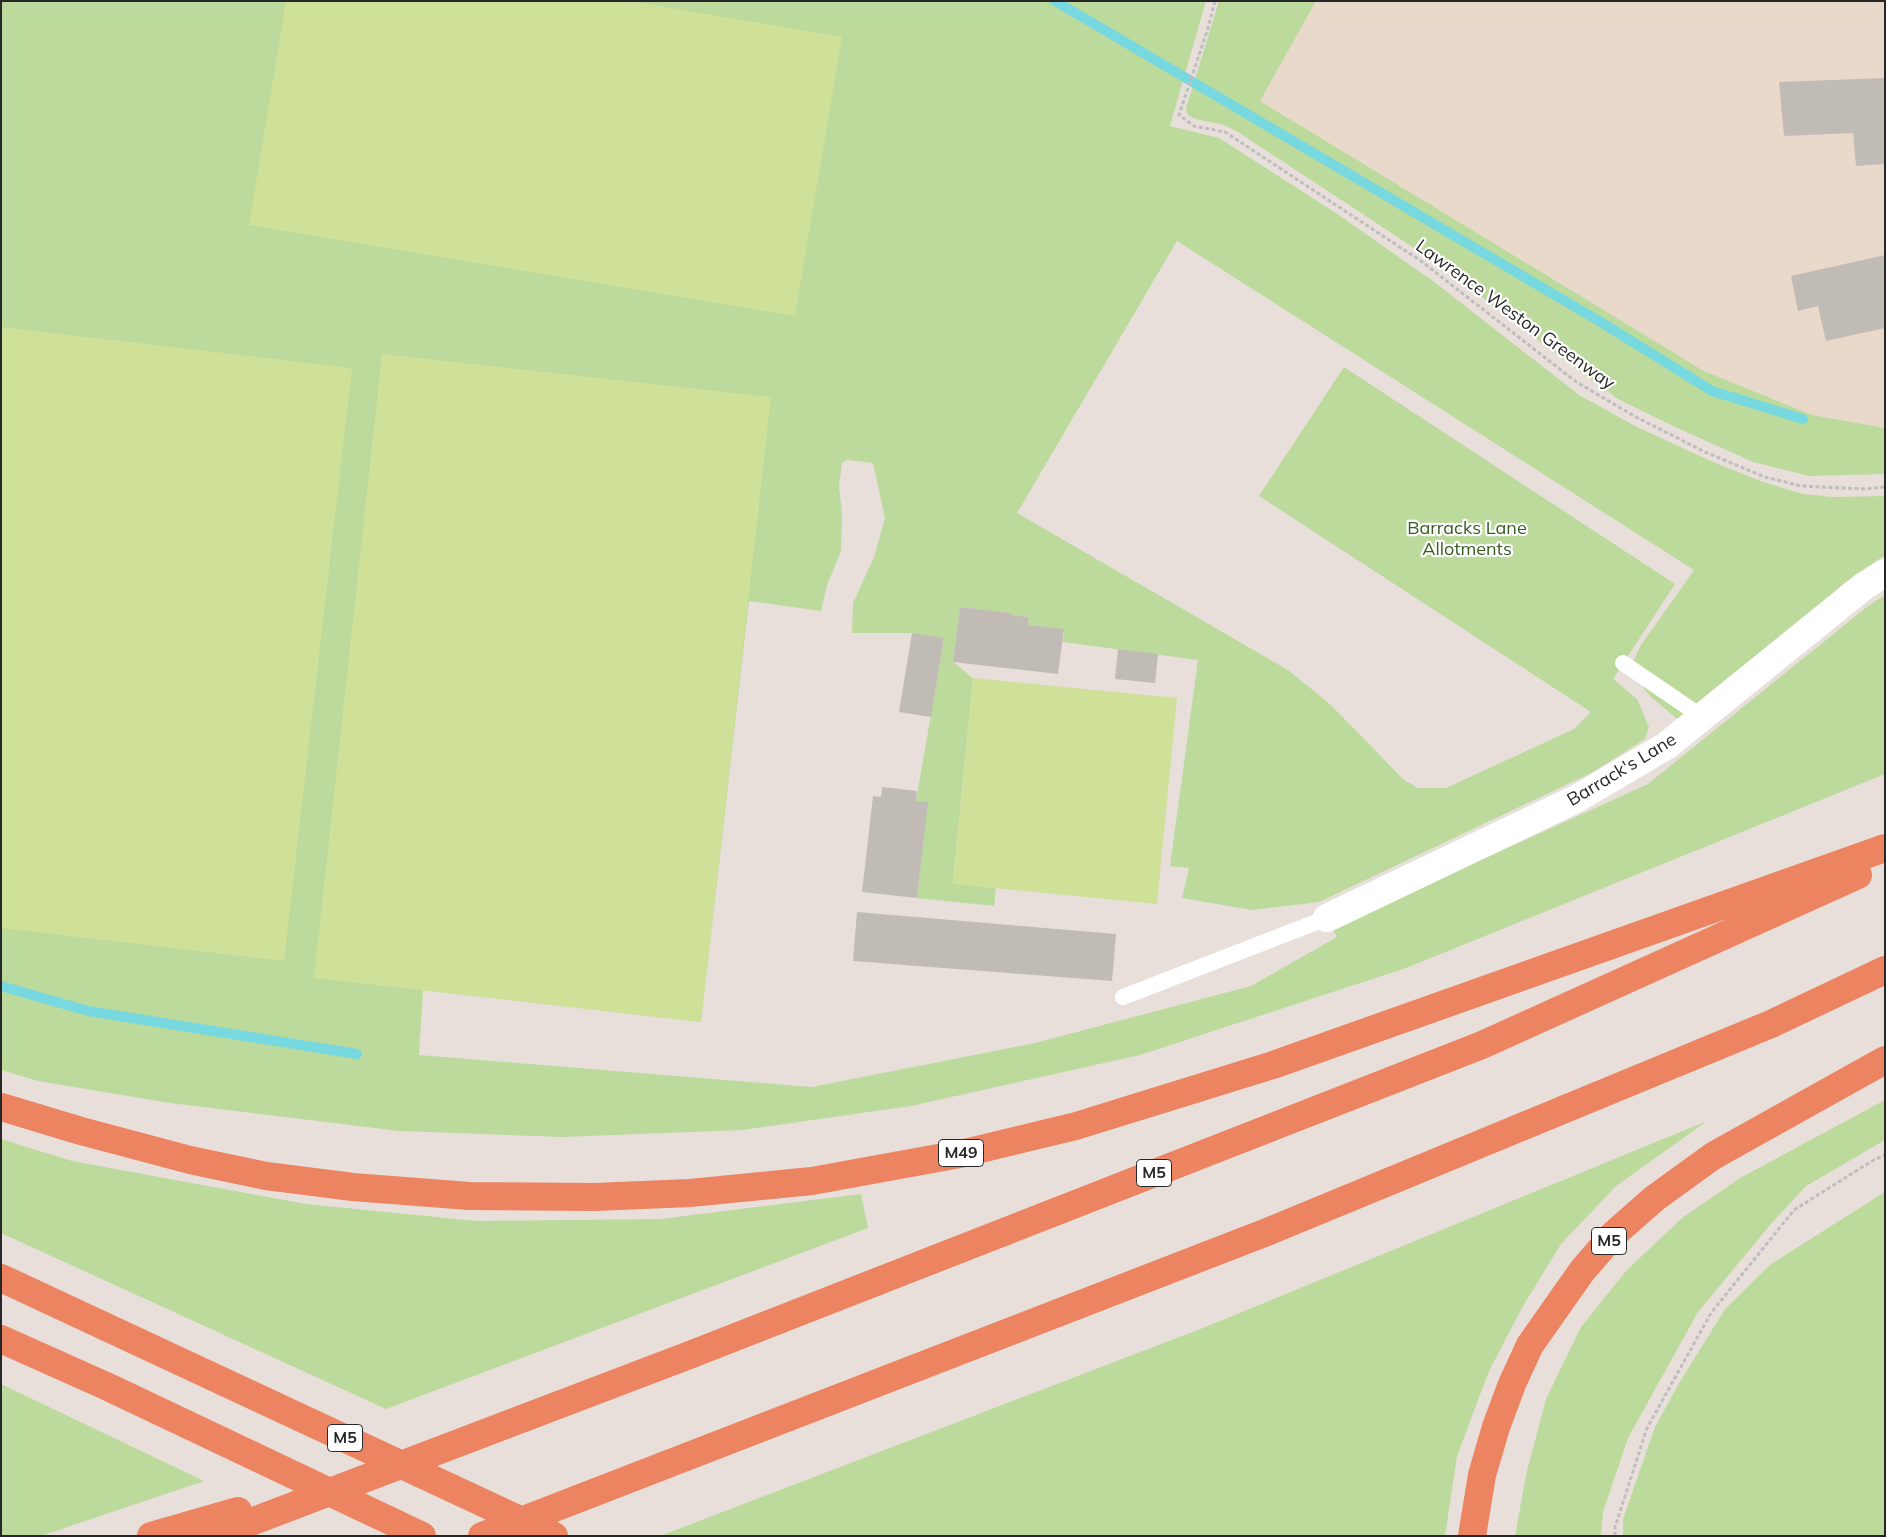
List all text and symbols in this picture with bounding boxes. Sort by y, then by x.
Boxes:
street label: Lawrence Weston Greenway [1411,235,1619,395]
park label: Barracks Lane Allotments [1407,518,1527,560]
street label: Barrack's Lane [1563,729,1681,811]
road number: M49 [938,1140,984,1166]
road number: M5 [1136,1160,1172,1186]
road number: M5 [1592,1228,1626,1254]
road number: M5 [328,1425,362,1452]

